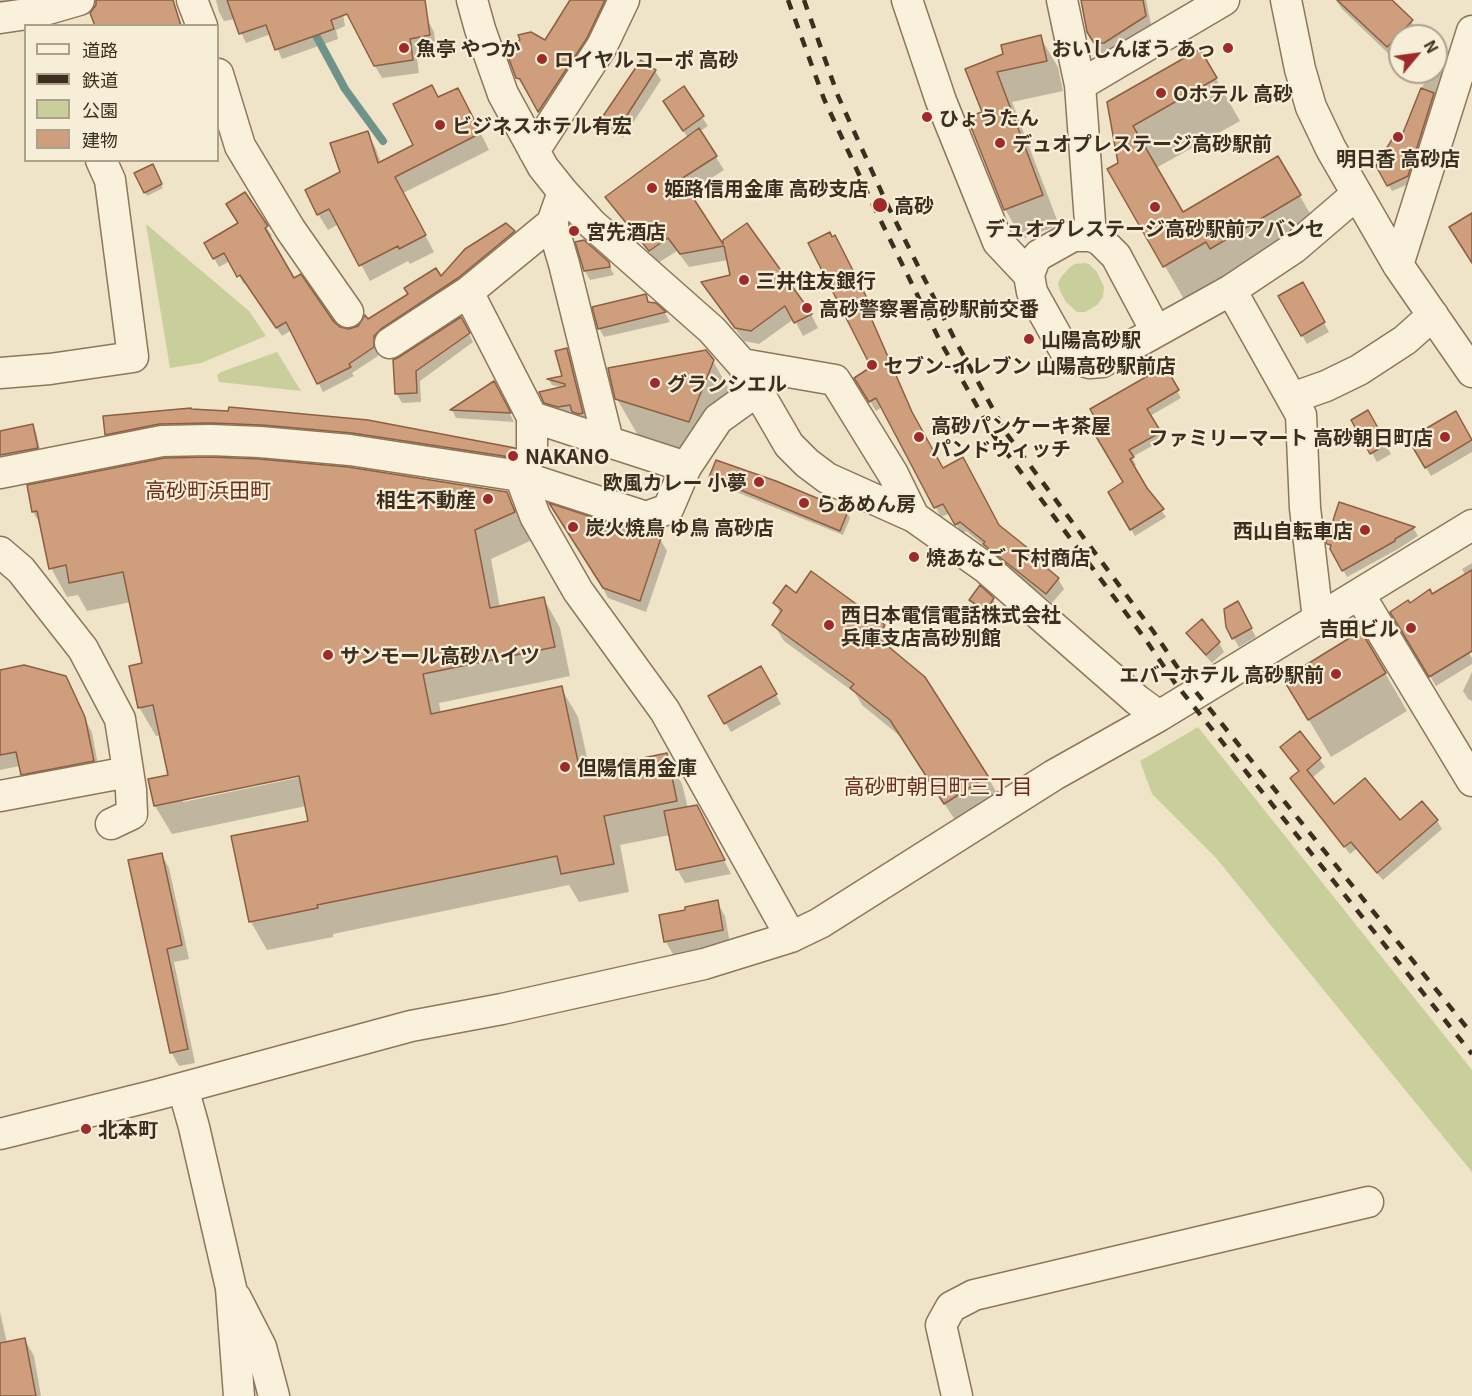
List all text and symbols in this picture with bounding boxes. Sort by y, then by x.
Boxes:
legend [24,24,219,162]
north arrow [1388,24,1448,84]
text: N [1419,35,1445,57]
text: 道路 [82,36,118,62]
place label: 魚亭 やつか [416,36,521,60]
place label: おいしんぼう あっ [1051,36,1216,60]
marker: 魚亭 やつか [397,41,411,55]
marker: おいしんぼう あっ [1221,41,1235,55]
place label: ロイヤルコーポ 高砂 [554,47,739,71]
marker: ロイヤルコーポ 高砂 [535,52,549,66]
text: 鉄道 [82,66,118,92]
place label: Oホテル 高砂 [1173,81,1293,105]
marker: Oホテル 高砂 [1154,86,1168,100]
text: 公園 [82,96,118,122]
place label: ひょうたん [939,105,1039,129]
marker: ひょうたん [920,110,934,124]
place label: ビジネスホテル有宏 [452,113,632,137]
marker: ビジネスホテル有宏 [433,118,447,132]
text: 建物 [82,126,118,152]
marker: 明日香 高砂店 [1391,130,1405,144]
place label: デュオプレステージ高砂駅前 [1012,131,1272,155]
marker: デュオプレステージ高砂駅前 [993,136,1007,150]
place label: 明日香 高砂店 [1336,146,1460,170]
place label: 姫路信用金庫 高砂支店 [664,176,869,200]
marker: 姫路信用金庫 高砂支店 [645,181,659,195]
place label: 高砂 [894,193,934,217]
marker: 高砂 [871,196,889,214]
marker: デュオプレステージ高砂駅前アバンセ [1148,200,1162,214]
place label: デュオプレステージ高砂駅前アバンセ [985,216,1325,240]
place label: 宮先酒店 [586,219,666,243]
marker: 宮先酒店 [567,224,581,238]
place label: 三井住友銀行 [756,268,876,292]
marker: 三井住友銀行 [737,273,751,287]
place label: 高砂警察署高砂駅前交番 [819,296,1039,320]
marker: 高砂警察署高砂駅前交番 [800,301,814,315]
place label: 山陽高砂駅 [1041,327,1141,351]
marker: 山陽高砂駅 [1022,332,1036,346]
place label: セブン-イレブン 山陽高砂駅前店 [884,353,1176,377]
marker: セブン-イレブン 山陽高砂駅前店 [865,358,879,372]
place label: グランシエル [667,371,787,395]
marker: グランシエル [648,376,662,390]
place label: 高砂パンケーキ茶屋 パンドウィッチ [931,413,1111,460]
place label: ファミリーマート 高砂朝日町店 [1148,425,1433,449]
marker: 高砂パンケーキ茶屋 パンドウィッチ [912,430,926,444]
marker: ファミリーマート 高砂朝日町店 [1438,430,1452,444]
place label: NAKANO [525,444,609,468]
marker: NAKANO [506,449,520,463]
place label: 欧風カレー 小夢 [602,470,747,494]
marker: 欧風カレー 小夢 [752,475,766,489]
district label: 高砂町浜田町 [145,477,271,503]
place label: 相生不動産 [376,487,476,511]
place label: らあめん房 [816,491,916,515]
marker: 相生不動産 [481,492,495,506]
marker: らあめん房 [797,496,811,510]
place label: 炭火焼鳥 ゆ鳥 高砂店 [585,515,774,539]
place label: 西山自転車店 [1233,518,1353,542]
marker: 炭火焼鳥 ゆ鳥 高砂店 [566,520,580,534]
marker: 西山自転車店 [1358,523,1372,537]
place label: 焼あなご 下村商店 [926,545,1091,569]
marker: 焼あなご 下村商店 [907,550,921,564]
place label: 西日本電信電話株式会社 兵庫支店高砂別館 [841,602,1061,649]
place label: 吉田ビル [1319,616,1399,640]
marker: 西日本電信電話株式会社 兵庫支店高砂別館 [822,618,836,632]
marker: 吉田ビル [1404,621,1418,635]
place label: サンモール高砂ハイツ [340,643,540,667]
marker: サンモール高砂ハイツ [321,648,335,662]
place label: エバーホテル 高砂駅前 [1119,662,1324,686]
marker: エバーホテル 高砂駅前 [1329,667,1343,681]
place label: 但陽信用金庫 [577,755,697,779]
marker: 但陽信用金庫 [558,760,572,774]
district label: 高砂町朝日町三丁目 [844,773,1032,799]
place label: 北本町 [98,1117,158,1141]
marker: 北本町 [79,1122,93,1136]

